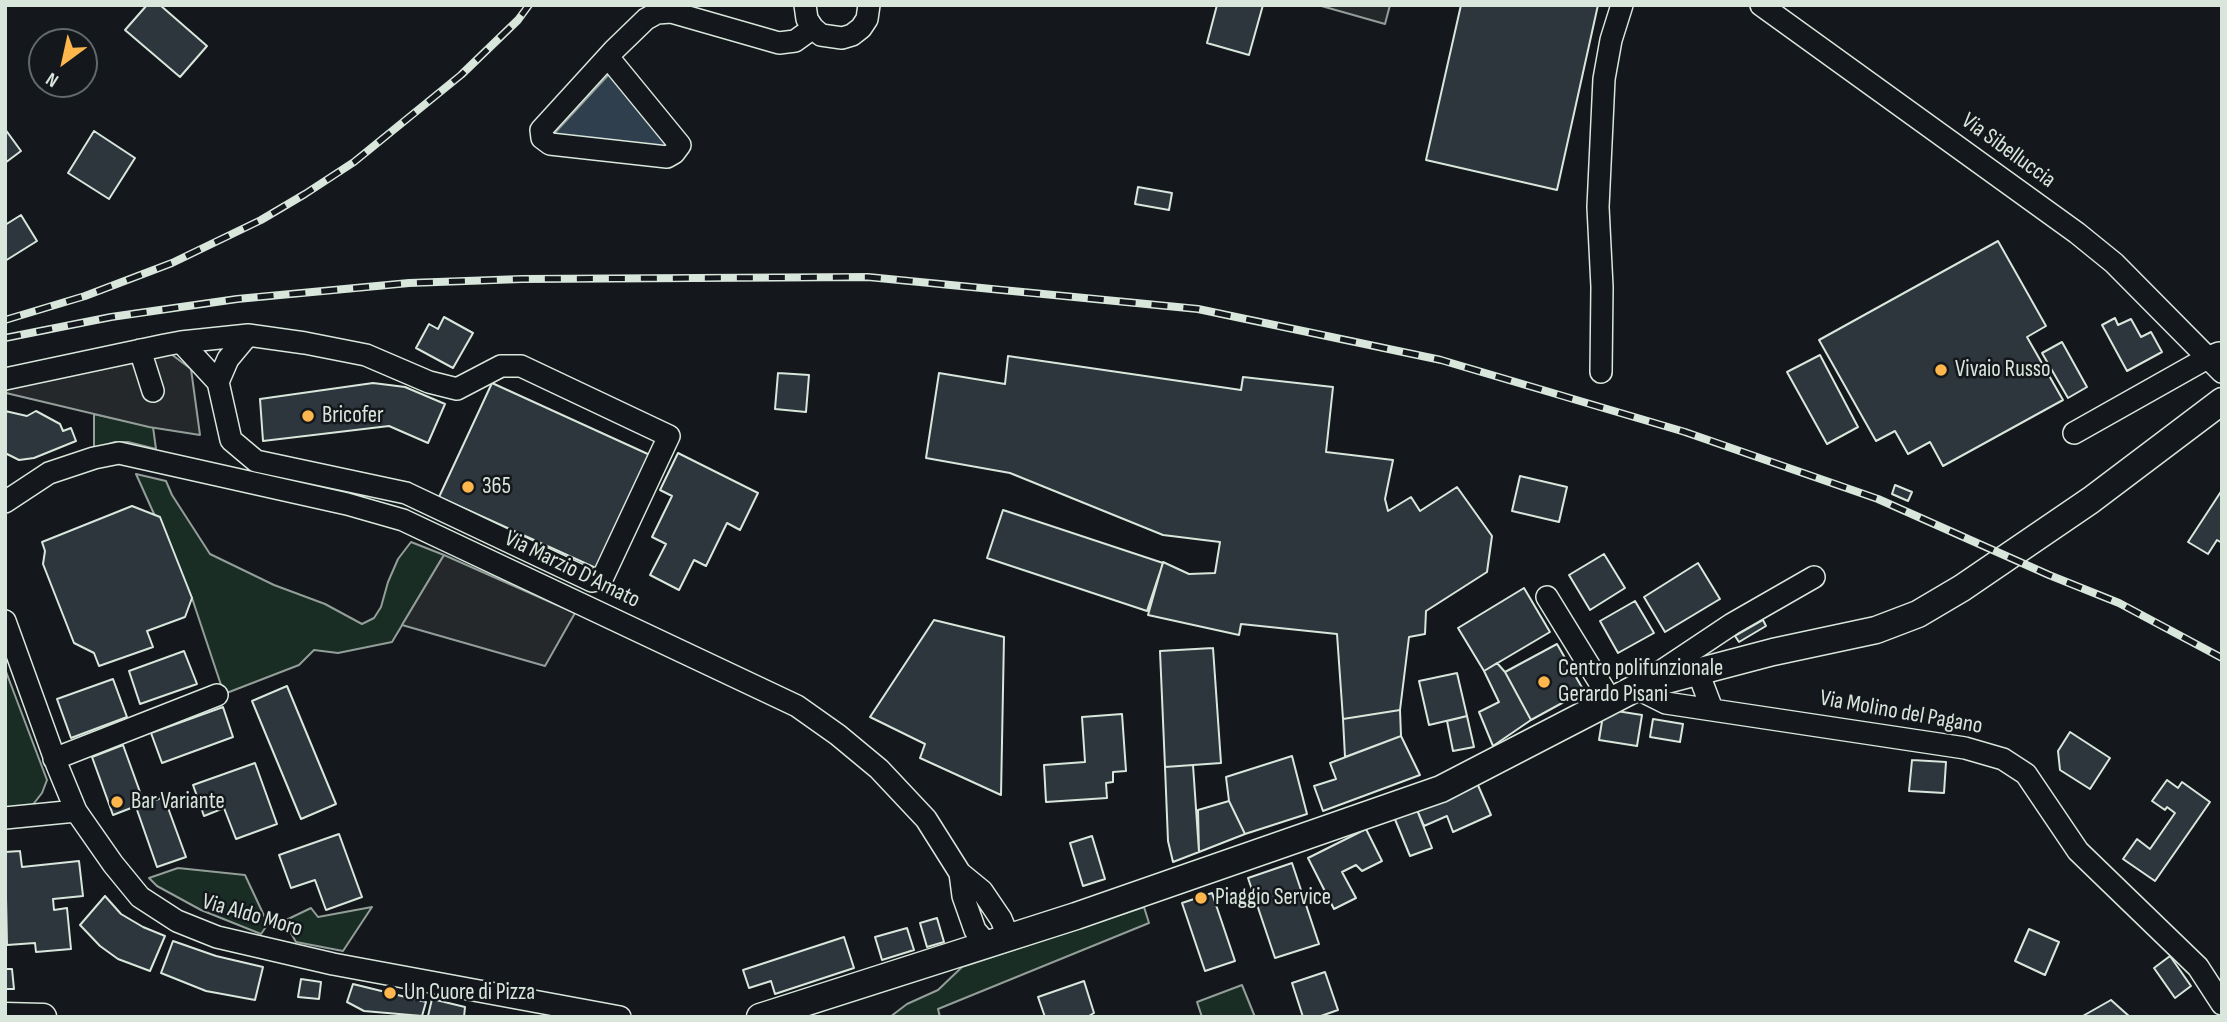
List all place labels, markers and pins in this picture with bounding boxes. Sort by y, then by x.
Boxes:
place label: Vivaio Russo [1955,356,2051,384]
marker: Vivaio Russo [1933,362,1949,378]
place label: Bricofer [322,402,384,430]
marker: Bricofer [300,408,316,424]
place label: 365 [482,473,511,501]
marker: 365 [460,479,476,495]
place label: Centro polifunzionale Gerardo Pisani [1558,655,1723,709]
marker: Centro polifunzionale Gerardo Pisani [1536,674,1552,690]
place label: Bar Variante [131,788,225,816]
marker: Bar Variante [109,794,125,810]
place label: Piaggio Service [1215,884,1331,912]
marker: Piaggio Service [1193,890,1209,906]
place label: Un Cuore di Pizza [404,979,535,1007]
marker: Un Cuore di Pizza [382,985,398,1001]

